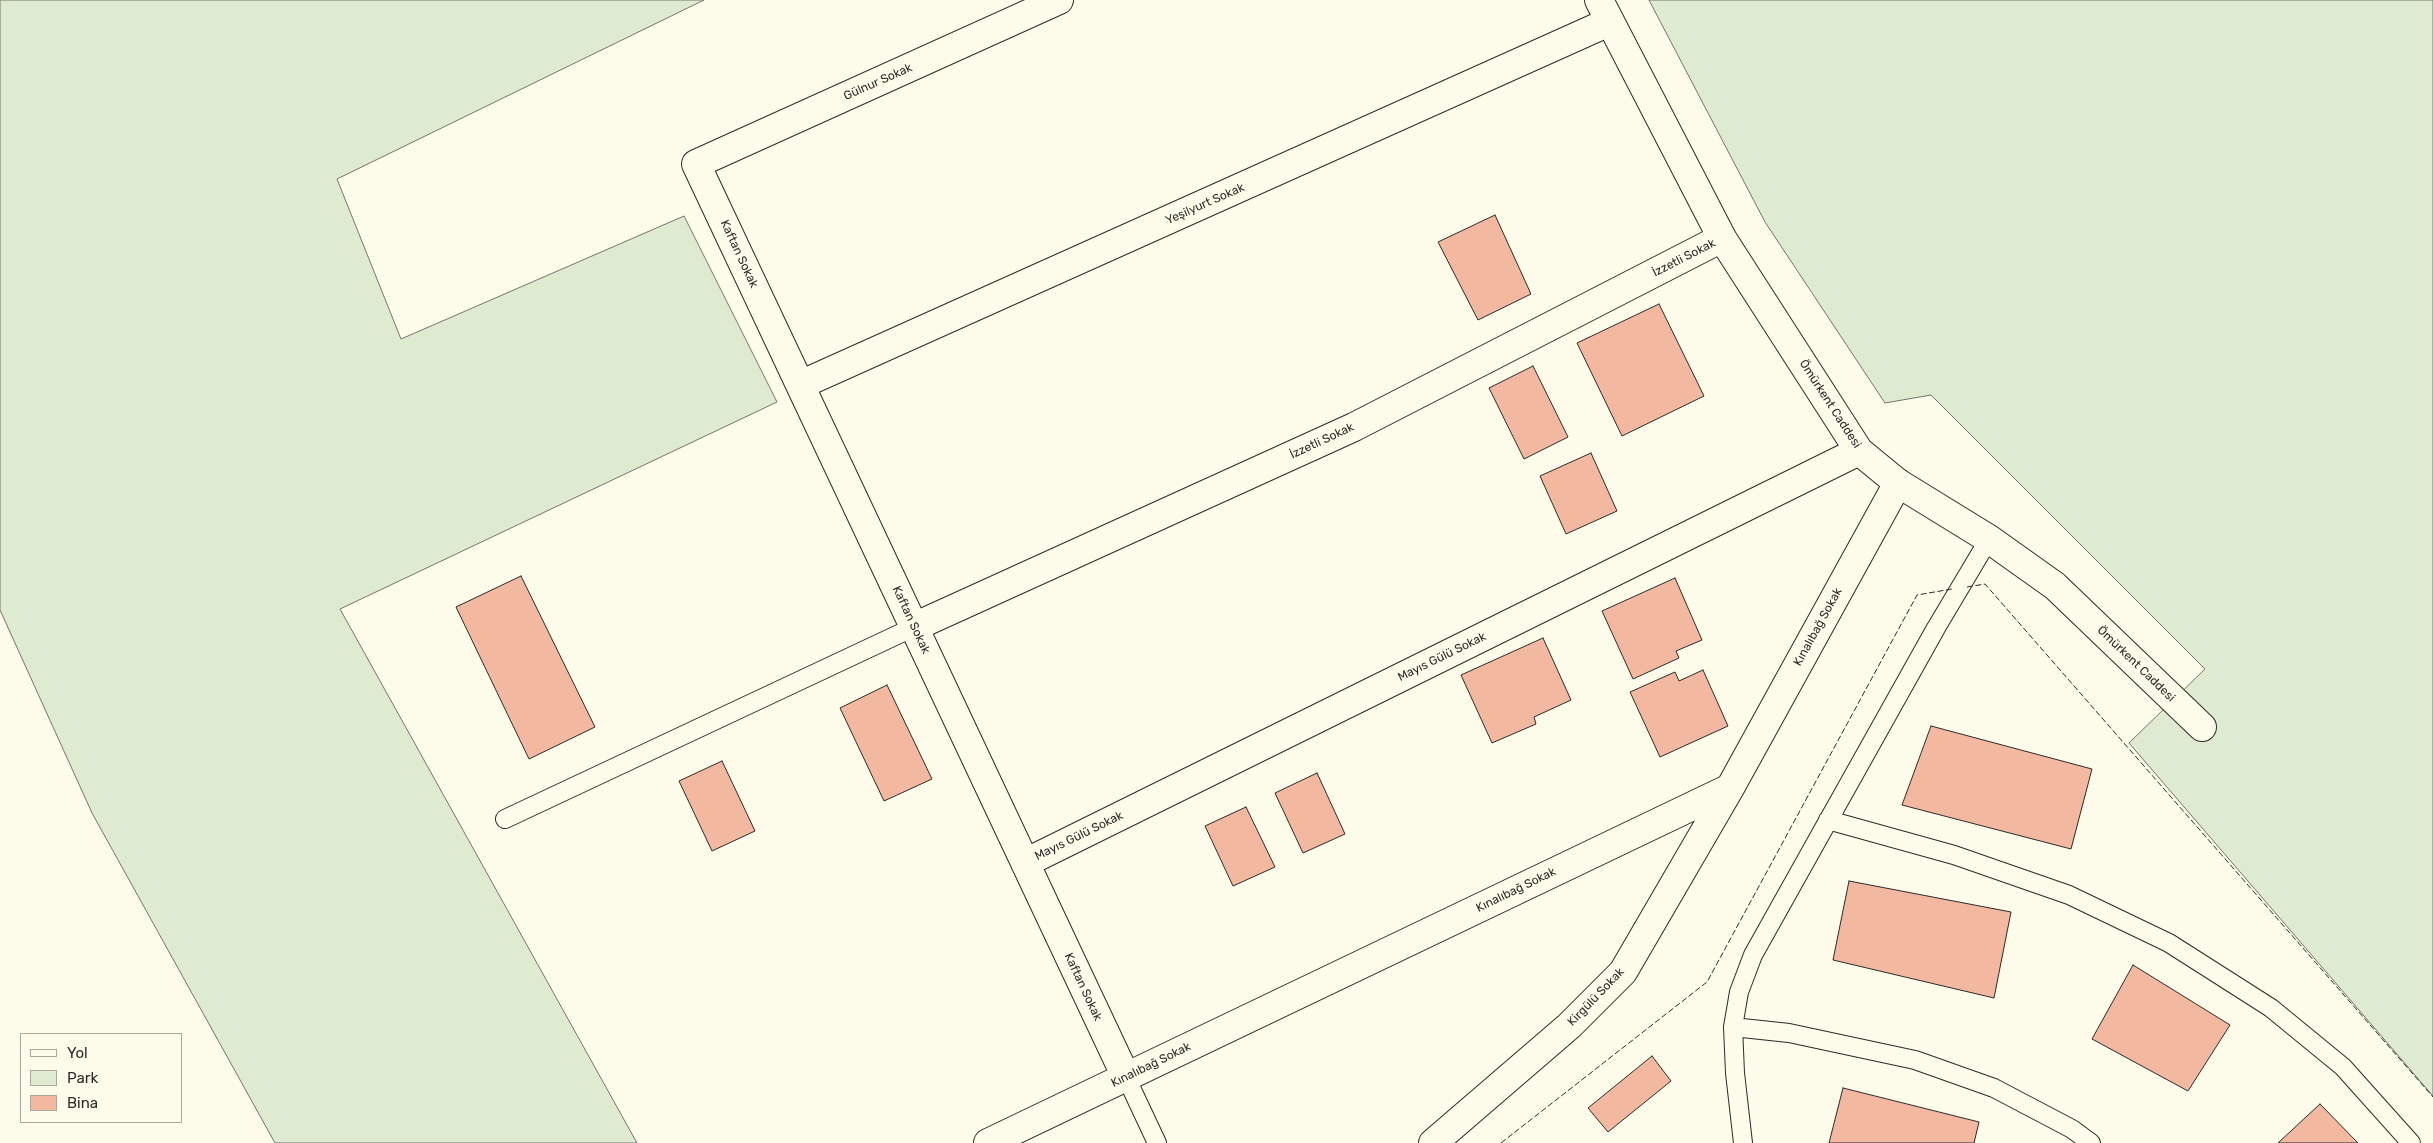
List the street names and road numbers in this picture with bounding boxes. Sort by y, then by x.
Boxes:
street label: Gülnur Sokak [841,60,915,104]
street label: Yeşilyurt Sokak [1163,180,1247,228]
street label: Kaftan Sokak [717,218,761,290]
street label: İzzetli Sokak [1650,236,1718,280]
street label: Ömürkent Caddesi [1796,357,1864,451]
street label: İzzetli Sokak [1288,420,1356,462]
street label: Kaftan Sokak [889,584,933,656]
street label: Kınalıbağ Sokak [1791,585,1845,669]
street label: Ömürkent Caddesi [2094,623,2178,705]
street label: Mayıs Gülü Sokak [1396,629,1488,685]
street label: Mayıs Gülü Sokak [1033,808,1125,864]
street label: Kınalıbağ Sokak [1474,864,1558,916]
street label: Kaftan Sokak [1061,951,1105,1023]
street label: Kirgülü Sokak [1565,965,1627,1029]
street label: Kınalıbağ Sokak [1109,1039,1193,1091]

